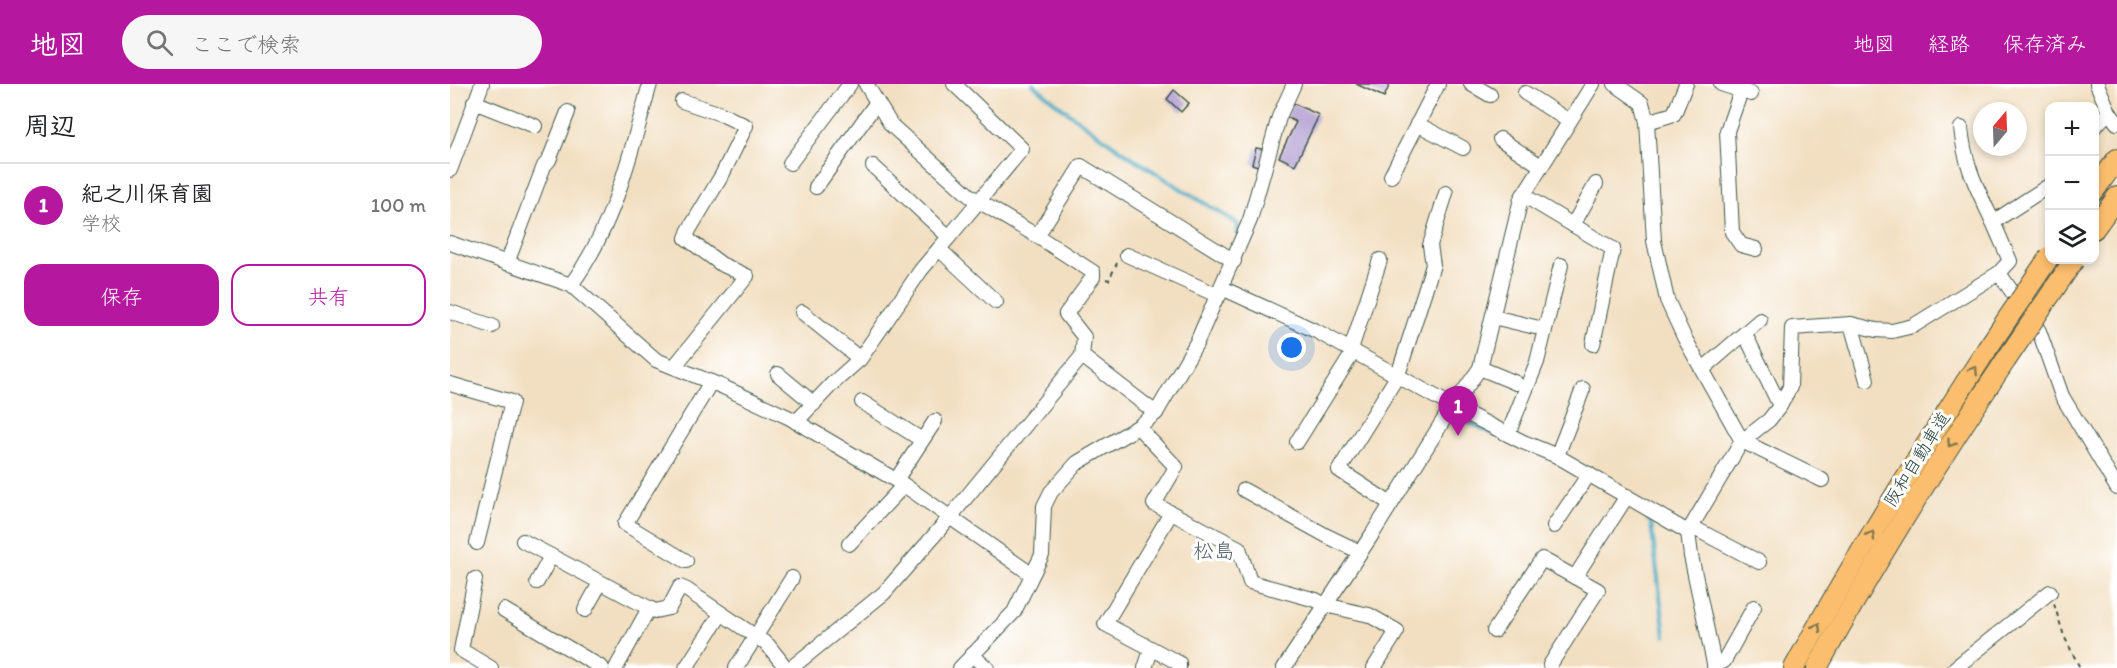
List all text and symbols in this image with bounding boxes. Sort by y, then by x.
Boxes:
search box [122,15,542,69]
icon: search [143,26,176,59]
text: 地図 [30,27,86,61]
text: ここで検索 [191,31,301,58]
text: 地図 [1853,31,1895,56]
text: 経路 [1928,31,1970,56]
text: 保存済み [2003,31,2087,56]
north arrow [1973,102,2027,156]
map controls [2045,102,2099,264]
button: + [2045,102,2099,156]
text: 周辺 [24,110,76,142]
button: − [2045,156,2099,210]
text: 紀之川保育園 [81,180,213,207]
text: 1 [39,193,48,217]
text: 100 m [371,193,426,217]
button: layers [2045,210,2099,264]
text: 学校 [81,211,121,235]
button: 保存 [24,264,219,326]
button: 共有 [231,264,426,326]
your location [1277,333,1306,362]
one-way arrow [1966,366,1978,376]
pin: 1 [1438,386,1478,436]
street label: 阪和自動車道 [1879,407,1955,511]
one-way arrow [1947,437,1958,448]
one-way arrow [1863,531,1875,541]
district label: 松島 [1193,538,1235,563]
one-way arrow [1810,623,1821,633]

